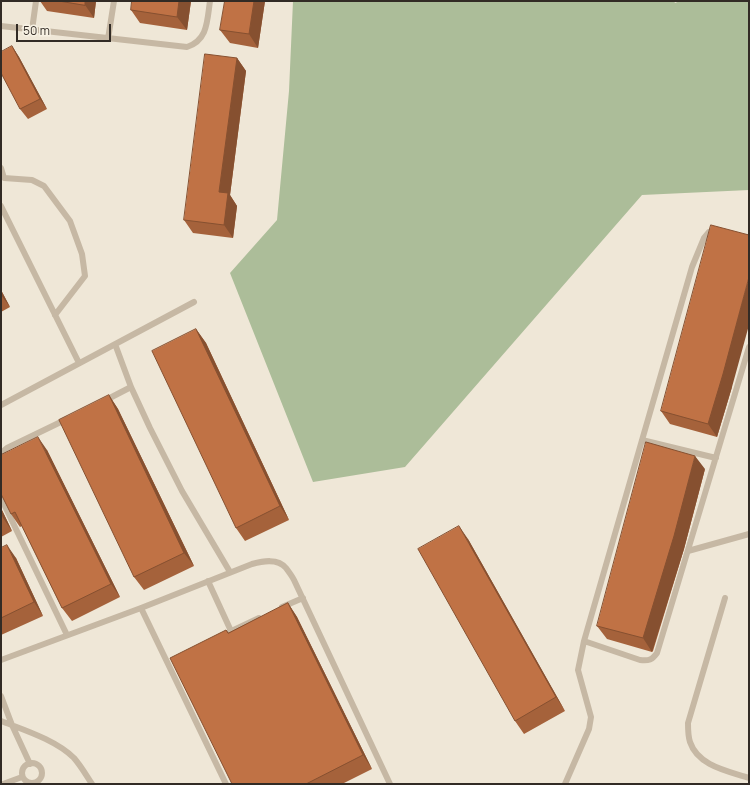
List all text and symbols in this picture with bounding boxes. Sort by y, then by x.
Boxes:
scale bar [18,16,113,42]
text: 50 m [23,22,50,39]

